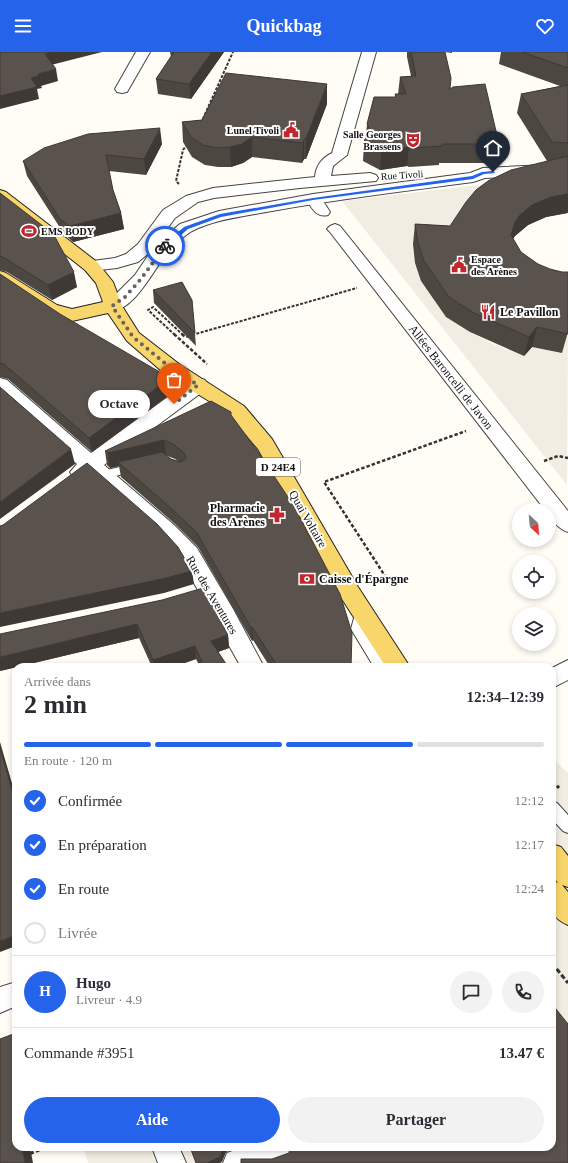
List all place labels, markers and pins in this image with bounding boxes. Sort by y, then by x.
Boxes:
public building icon: Lunel Tivoli [282,121,300,139]
place label: Lunel Tivoli [227,125,279,136]
place label: Salle Georges Brassens [343,129,401,152]
theatre icon: Salle Georges Brassens [404,131,422,149]
pin [476,131,510,172]
sports icon: EMS BODY [20,222,38,240]
place label: EMS BODY [41,226,95,237]
place label: Espace des Arènes [471,254,517,277]
public building icon: Espace des Arènes [450,256,468,274]
restaurant icon: Le Pavillon [479,303,497,321]
place label: Le Pavillon [500,305,559,319]
pin [157,363,191,404]
callout: Octave [88,390,150,418]
place label: Pharmacie des Arènes [210,501,266,529]
pharmacy icon: Pharmacie des Arènes [268,506,286,524]
bank icon: Caisse d'Épargne [298,570,316,588]
place label: Caisse d'Épargne [319,572,409,586]

